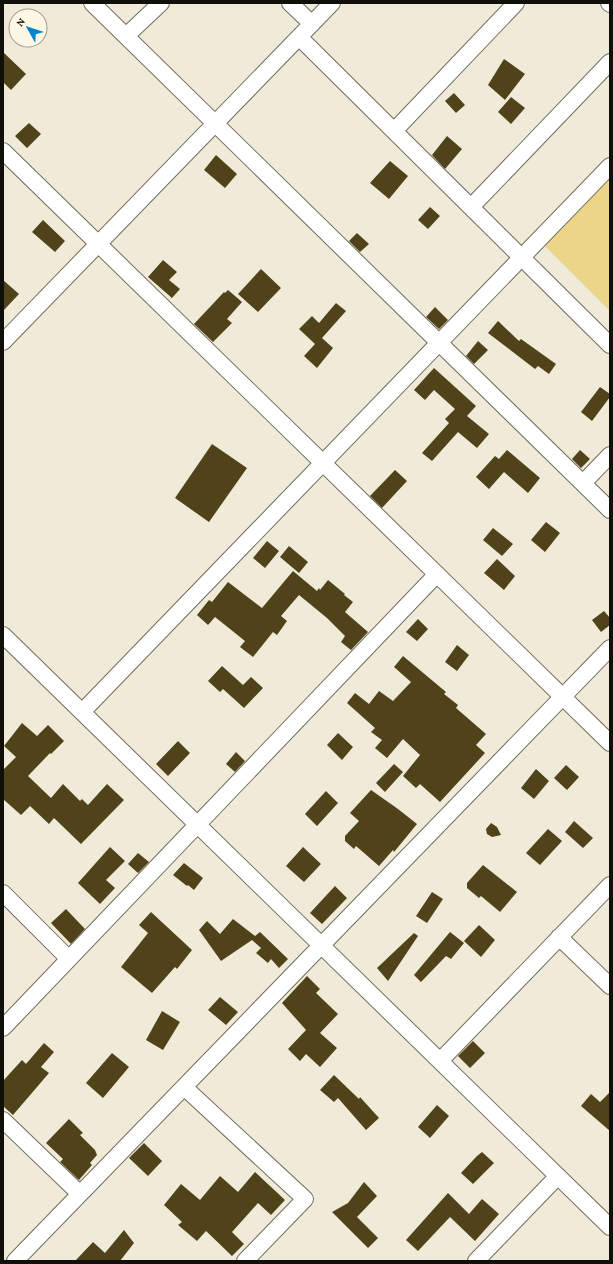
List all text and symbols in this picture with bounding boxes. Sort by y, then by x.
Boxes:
north arrow [8,8,48,48]
text: N [13,15,28,28]

